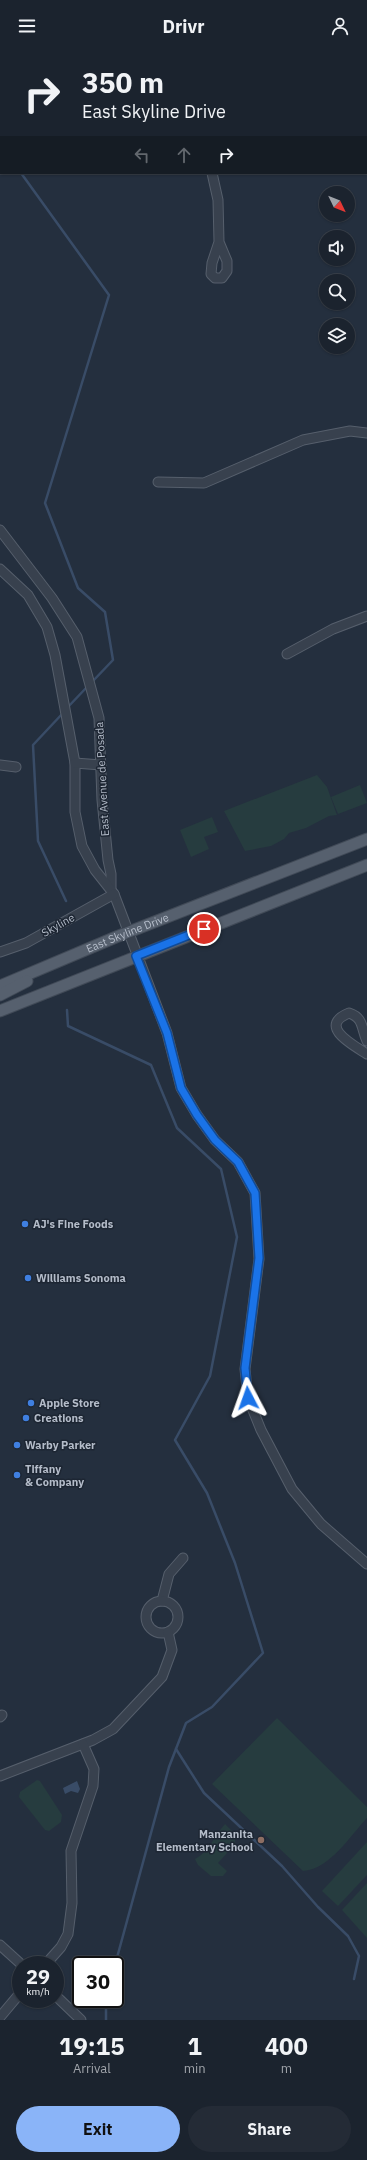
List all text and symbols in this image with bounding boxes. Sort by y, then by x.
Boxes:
icon: menu [16,15,38,37]
text: Drivr [163,15,204,38]
icon: person [329,15,351,37]
text: 350 m [82,64,164,101]
icon: right [16,68,68,120]
text: East Skyline Drive [82,100,226,123]
icon: left [131,144,153,166]
icon: ahead [173,144,195,166]
icon: right [215,144,237,166]
north arrow [319,186,355,222]
map controls [319,186,355,354]
button: sound [319,230,355,266]
button: search [319,274,355,310]
button: layers [319,318,355,354]
street label: East Avenue de Posada [92,721,112,837]
street label: Skyline [39,910,77,940]
street label: East Skyline Drive [84,910,171,956]
pin [187,912,221,946]
icon: arrive [193,918,215,940]
place label: AJ's Fine Foods [33,1217,114,1231]
marker: AJ's Fine Foods [20,1219,30,1229]
place label: Williams Sonoma [36,1271,126,1285]
marker: Williams Sonoma [23,1273,33,1283]
position arrow [227,1377,269,1419]
place label: Apple Store [39,1396,100,1410]
marker: Apple Store [26,1398,36,1408]
place label: Creations [34,1411,84,1425]
marker: Creations [21,1413,31,1423]
place label: Warby Parker [25,1438,96,1452]
marker: Warby Parker [12,1440,22,1450]
place label: Tiffany & Company [25,1462,84,1489]
marker: Tiffany & Company [12,1470,22,1480]
place label: Manzanita Elementary School [156,1827,254,1854]
marker: Manzanita Elementary School [256,1835,266,1845]
speed limit sign: 30 [72,1956,124,2008]
text: 29 [26,1963,50,1990]
text: km/h [26,1985,50,1998]
text: 19:15 [59,2030,125,2062]
text: 1 [187,2030,202,2062]
text: 400 [265,2030,308,2062]
text: Arrival [73,2060,111,2077]
text: min [184,2060,206,2077]
text: m [281,2060,292,2077]
button: Exit [16,2106,180,2152]
button: Share [188,2106,351,2152]

